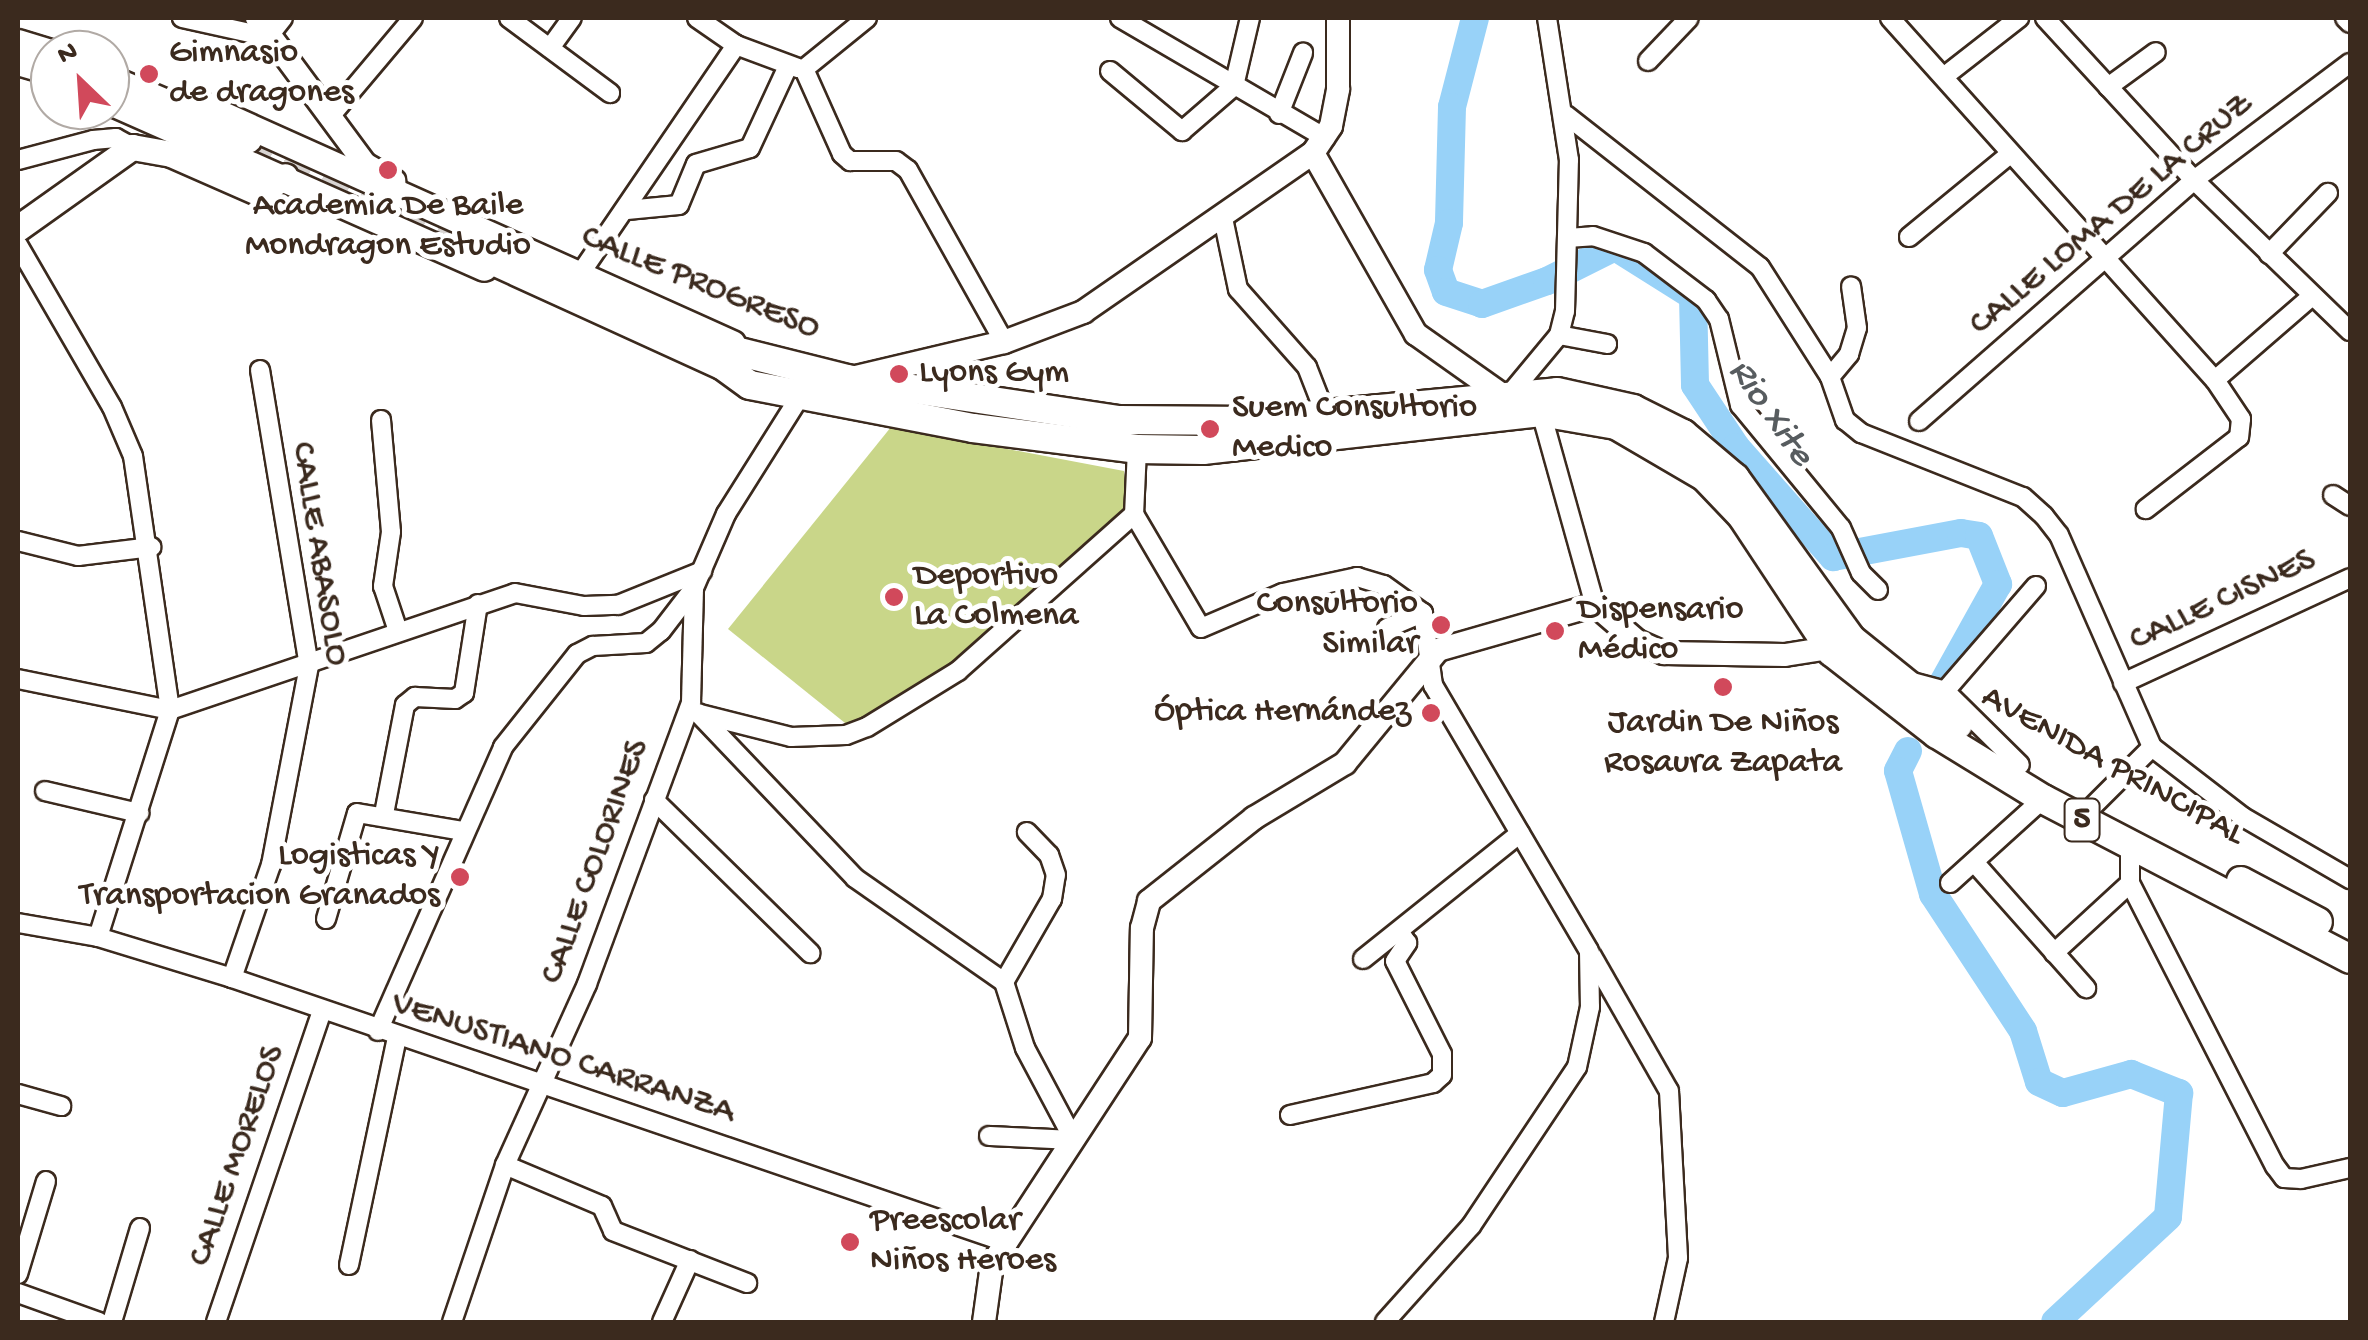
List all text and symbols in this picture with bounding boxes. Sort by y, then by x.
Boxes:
north arrow [30,30,130,130]
place label: Gimnasio de dragones [169,33,354,115]
text: N [53,35,83,73]
marker: Gimnasio de dragones [138,63,160,85]
street label: CALLE LOMA DE LA CRUZ [1962,84,2262,346]
marker: Academia De Baile Mondragon Estudio [377,159,399,181]
place label: Academia De Baile Mondragon Estudio [245,186,531,268]
street label: CALLE PROGRESO [575,217,825,351]
water label: Rio Xite [1716,352,1822,476]
place label: Lyons Gym [919,353,1069,395]
marker: Lyons Gym [888,363,910,385]
place label: Suem Consultorio Medico [1232,388,1477,470]
marker: Suem Consultorio Medico [1197,416,1223,442]
street label: CALLE ABASOLO [280,439,356,669]
street label: CALLE CISNES [2124,540,2322,662]
place label: Deportivo La Colmena [914,556,1078,638]
place label: Consultorio Similar [1257,584,1418,666]
marker: Deportivo La Colmena [883,586,905,608]
place label: Dispensario Médico [1578,590,1744,672]
marker: Consultorio Similar [1428,612,1454,638]
marker: Dispensario Médico [1542,618,1568,644]
marker: Jardin De Niños Rosaura Zapata [1712,676,1734,698]
street label: AVENIDA PRINCIPAL [1973,677,2251,857]
place label: Óptica Hernández [1154,692,1411,734]
marker: Óptica Hernández [1420,702,1442,724]
place label: Jardin De Niños Rosaura Zapata [1604,703,1842,785]
street label: CALLE COLORINES [532,734,660,990]
road number: 5 [2062,793,2102,847]
place label: Logisticas Y Transportacion Granados [80,836,440,918]
marker: Logisticas Y Transportacion Granados [449,866,471,888]
street label: VENUSTIANO CARRANZA [386,984,740,1134]
street label: CALLE MORELOS [181,1040,295,1272]
place label: Preescolar Niños Heroes [870,1201,1056,1283]
marker: Preescolar Niños Heroes [839,1231,861,1253]

